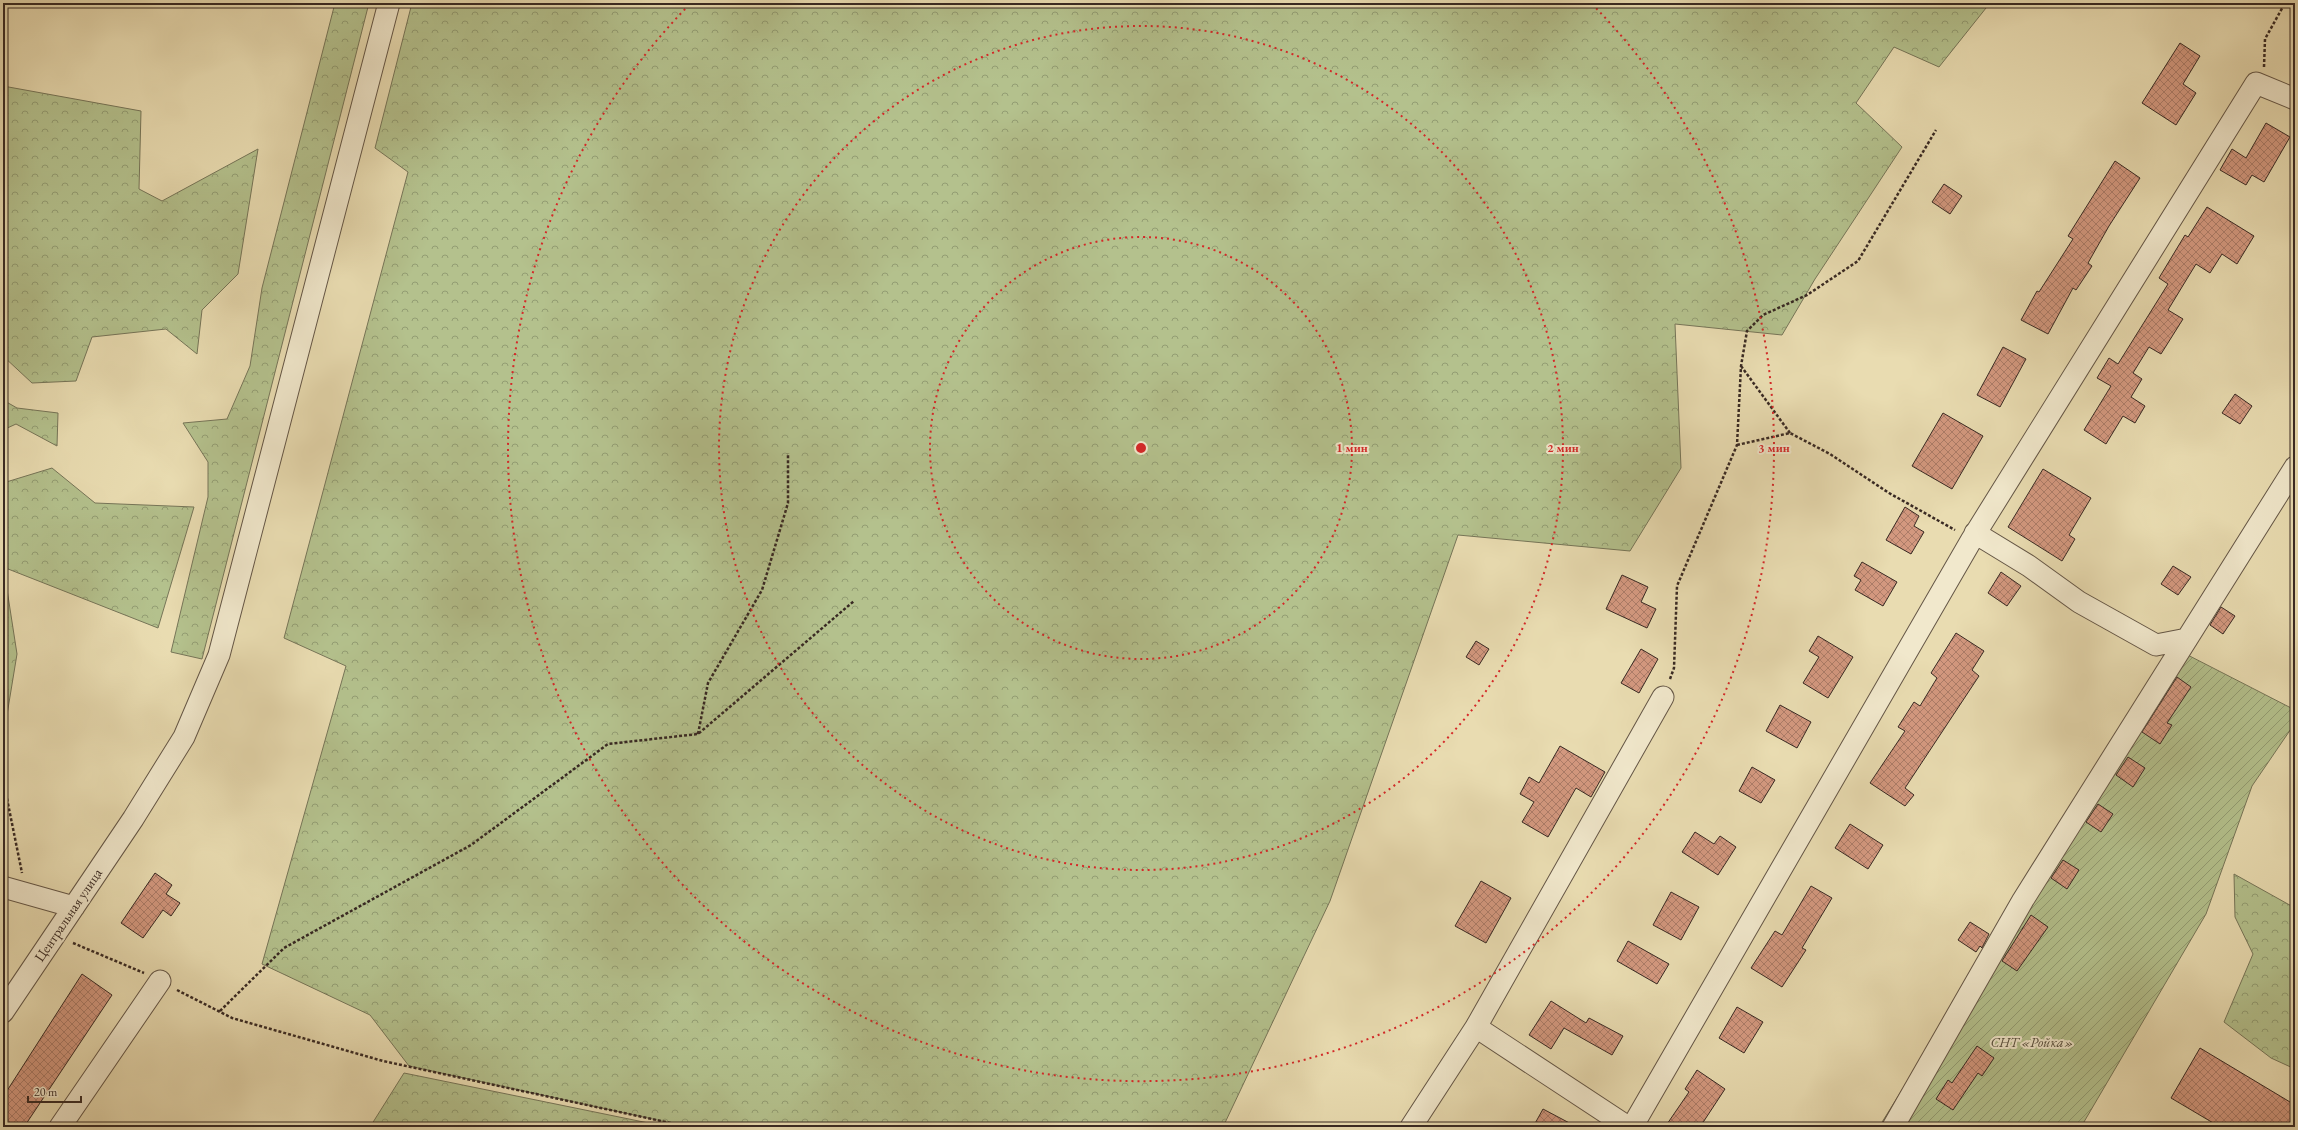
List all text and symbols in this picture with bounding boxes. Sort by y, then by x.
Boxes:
text: 1 мин [1336,440,1368,456]
text: 2 мин [1547,440,1579,456]
text: 3 мин [1758,440,1790,456]
centre of rings [1134,441,1148,455]
street label: Центральная улица [30,865,106,965]
park label: СНТ «Ройка» [1990,1033,2074,1051]
scale bar [28,1078,81,1104]
text: 20 m [34,1084,58,1100]

